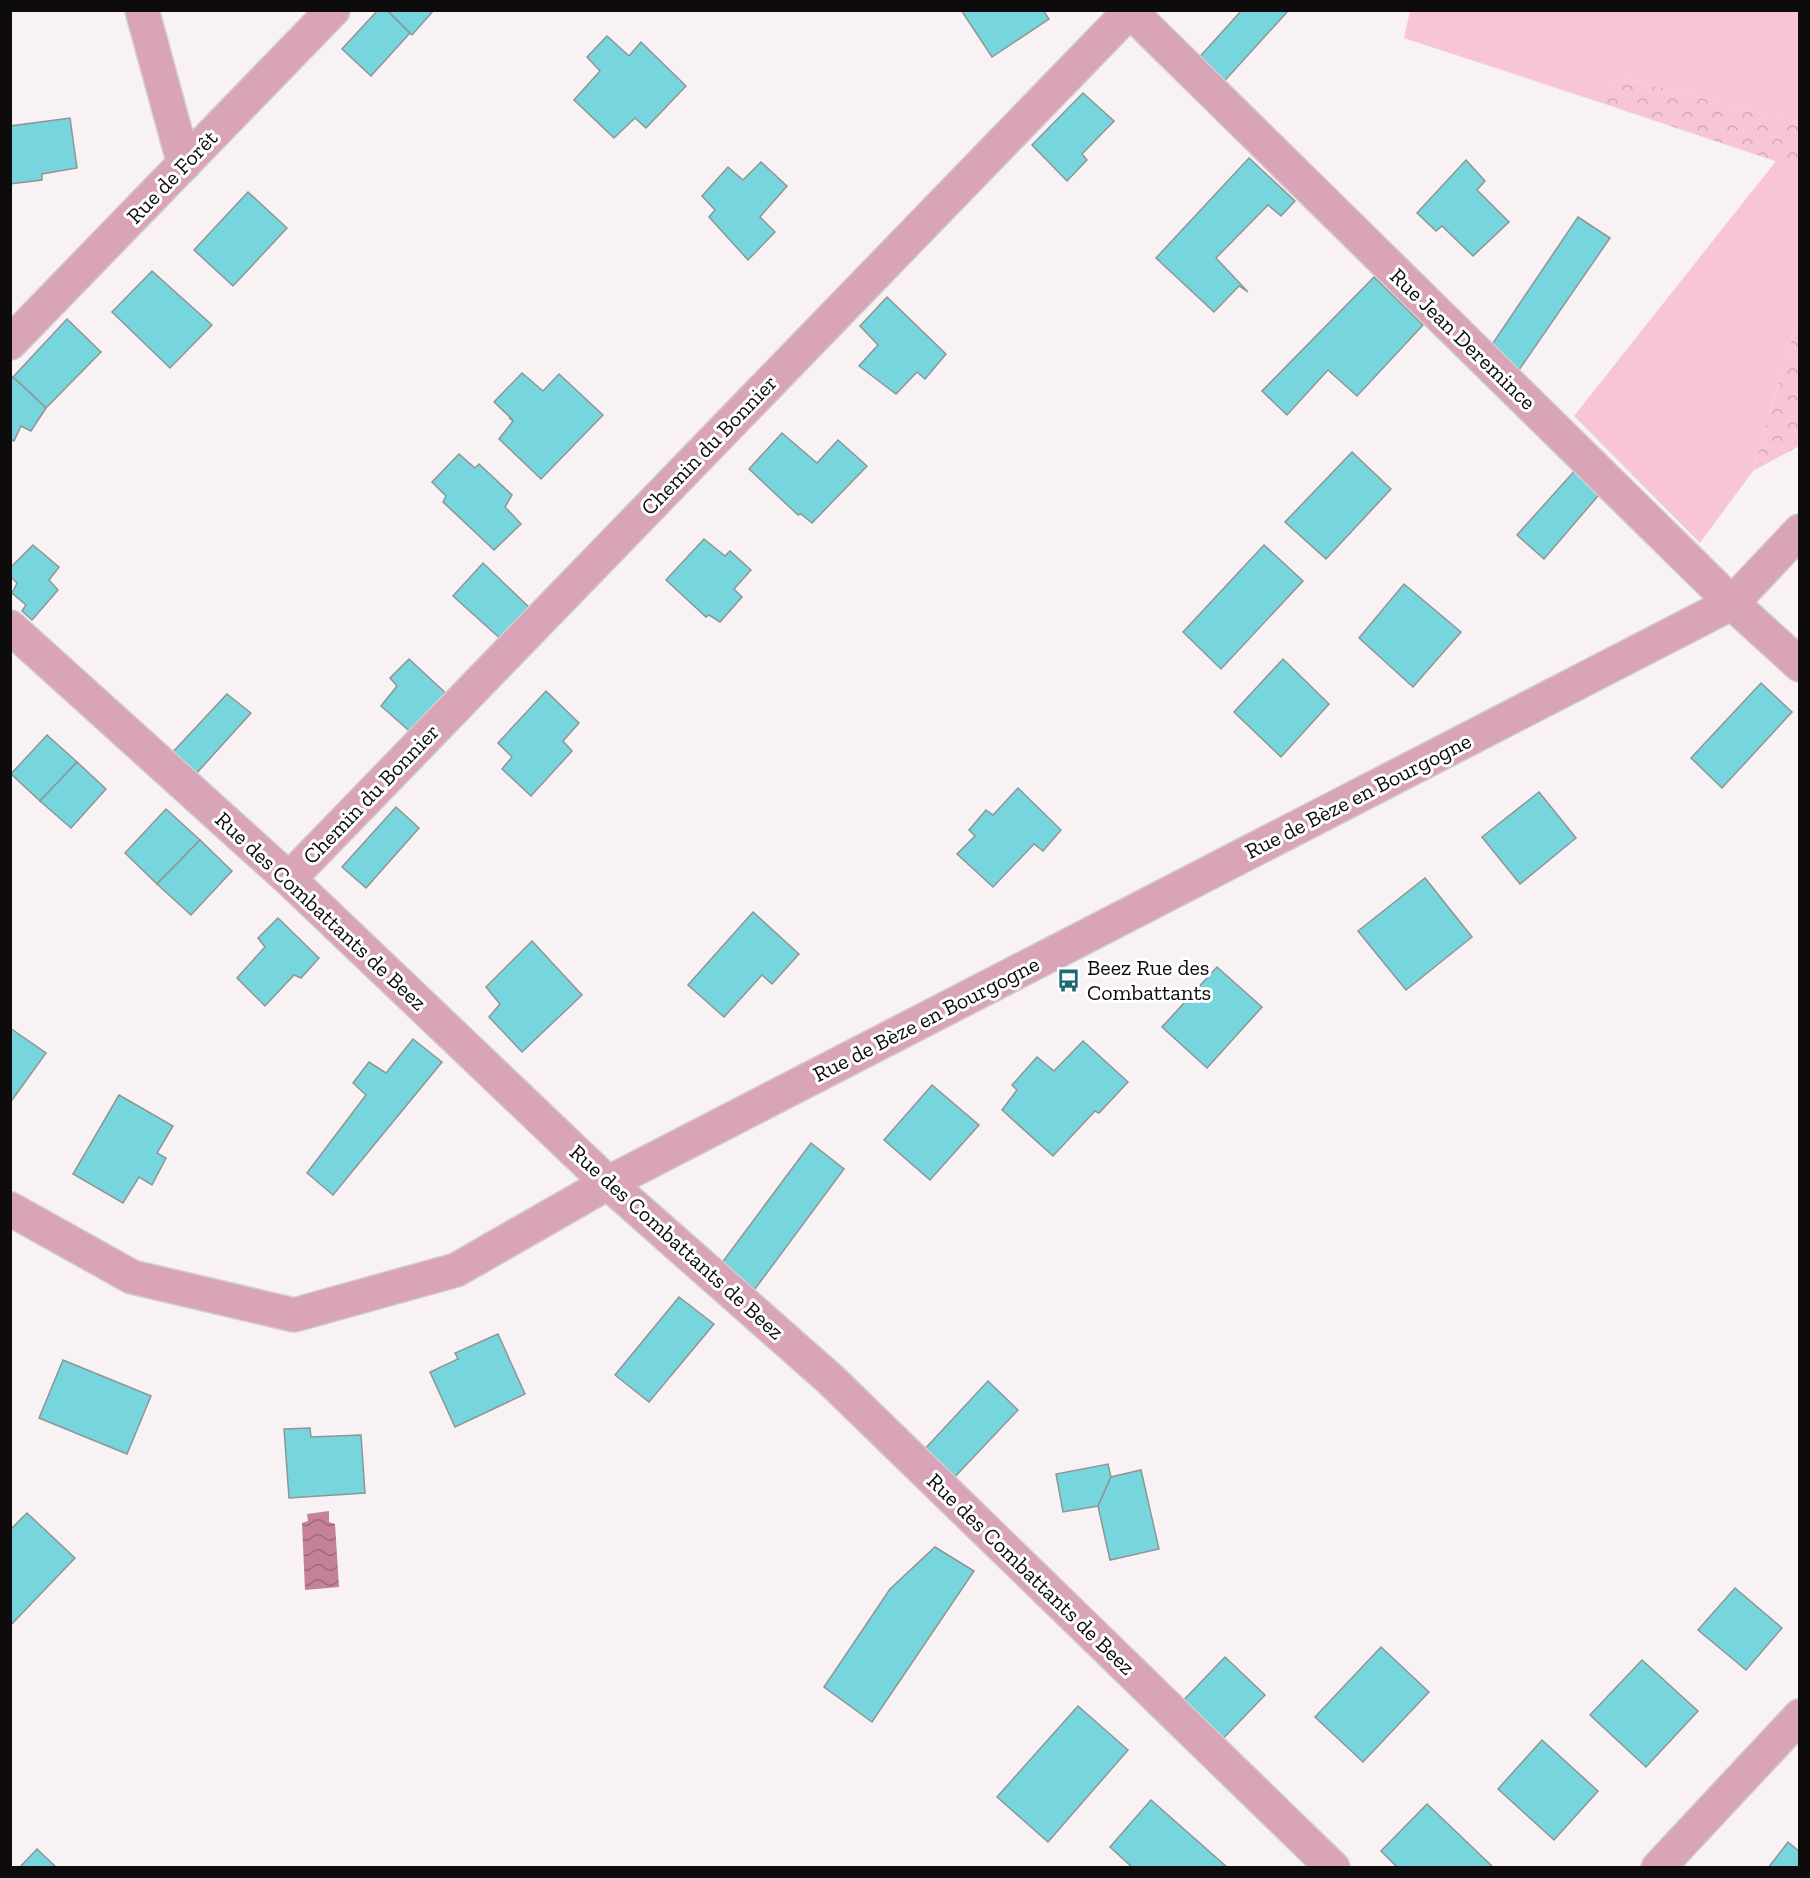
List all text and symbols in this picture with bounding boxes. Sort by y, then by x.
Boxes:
street label: Rue de Forêt [121,124,224,229]
street label: Rue Jean Deremince [1384,262,1542,416]
street label: Chemin du Bonnier [635,369,783,521]
street label: Chemin du Bonnier [297,718,445,870]
street label: Rue de Bèze en Bourgogne [1240,727,1476,865]
street label: Rue des Combattants de Beez [210,806,432,1016]
street label: Rue de Bèze en Bourgogne [808,950,1044,1088]
place label: Beez Rue des Combattants [1087,954,1211,1006]
bus stop icon: Beez Rue des Combattants [1056,967,1082,993]
street label: Rue des Combattants de Beez [564,1139,790,1345]
street label: Rue des Combattants de Beez [921,1467,1141,1681]

